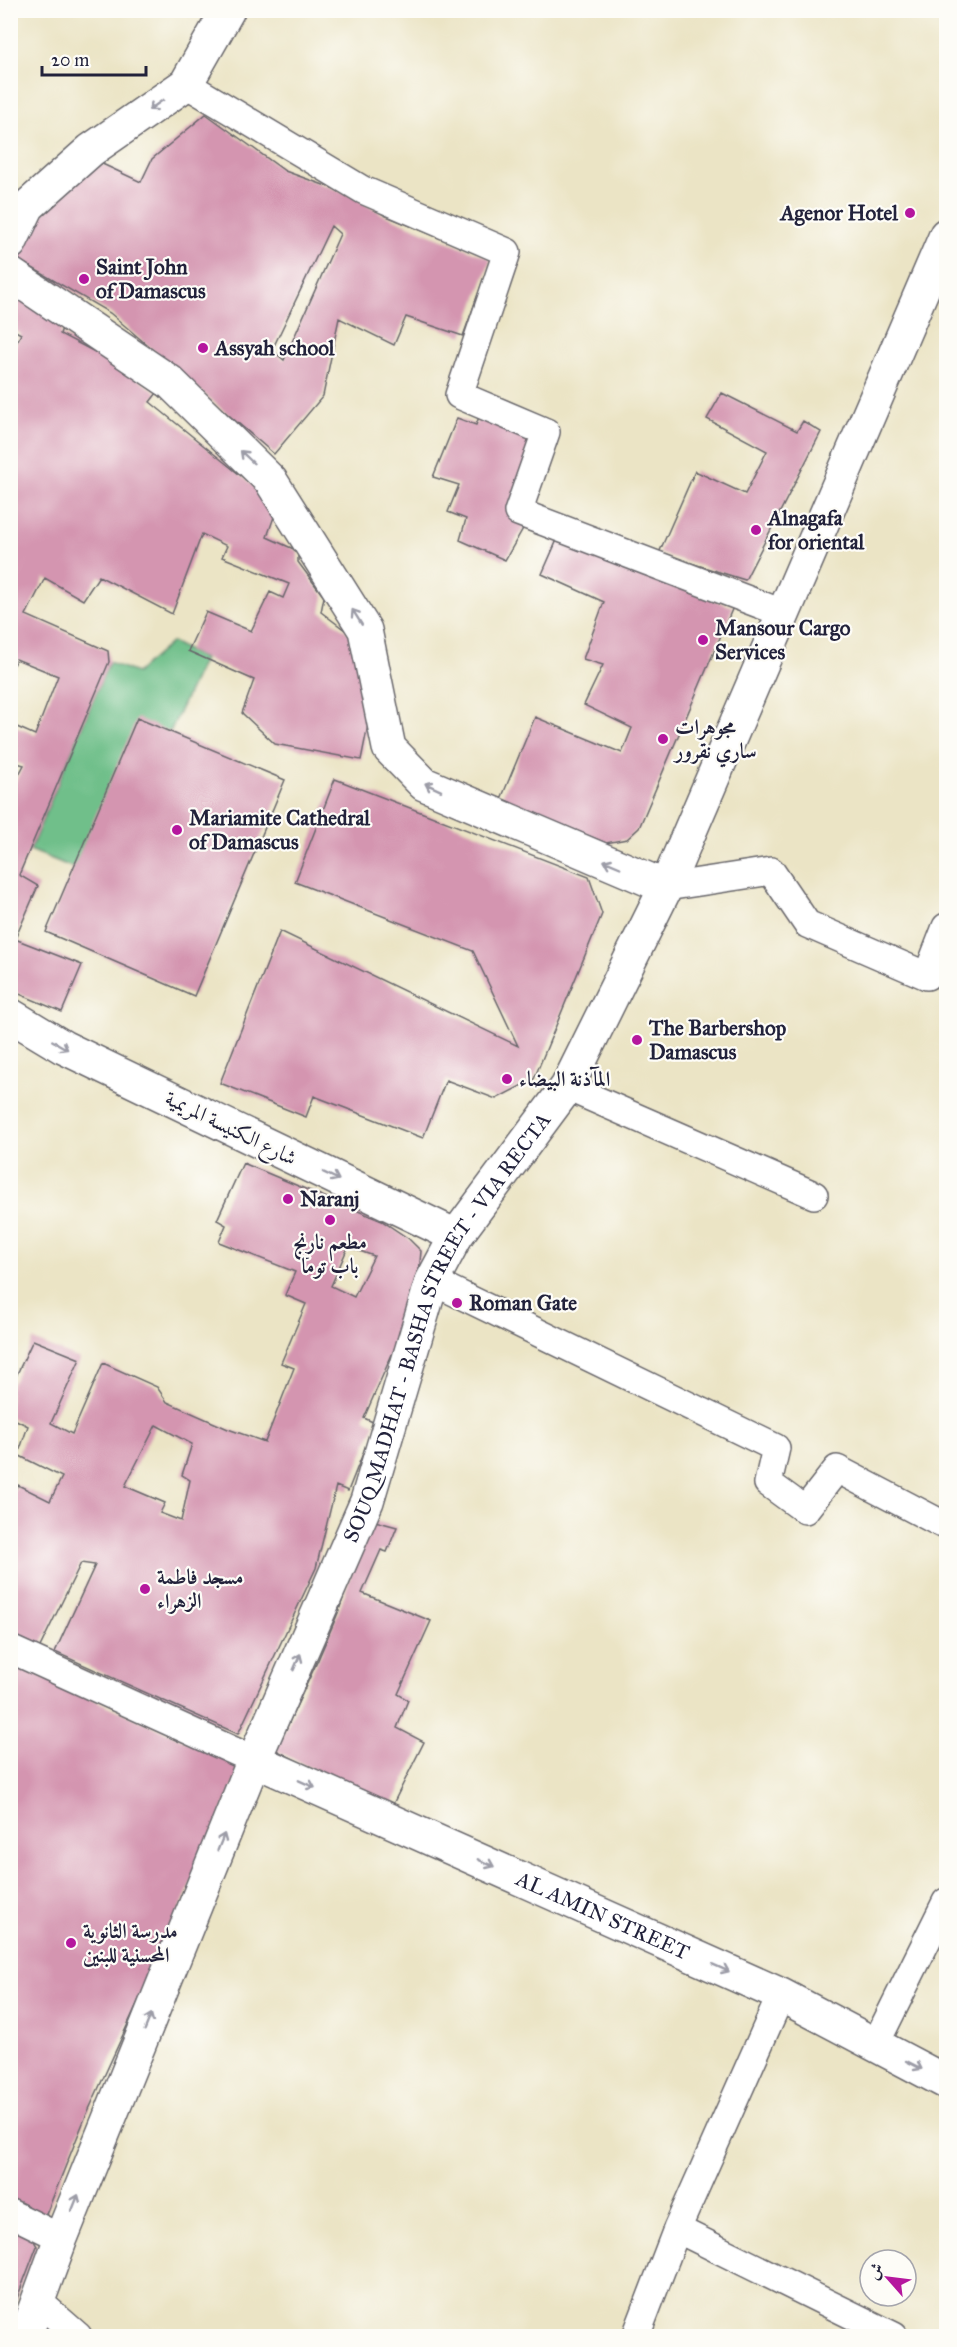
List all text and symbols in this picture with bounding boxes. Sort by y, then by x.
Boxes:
scale bar [42,39,146,77]
text: 20 m [51,49,89,71]
one-way arrow [148,99,165,111]
place label: Agenor Hotel [778,200,899,226]
marker: Agenor Hotel [903,206,917,220]
place label: Saint John of Damascus [96,254,206,304]
marker: Saint John of Damascus [77,272,91,286]
place label: Assyah school [213,335,336,361]
marker: Assyah school [196,341,210,355]
one-way arrow [240,450,255,464]
place label: Alnagafa for oriental [766,505,866,555]
marker: Alnagafa for oriental [749,523,763,537]
one-way arrow [351,609,363,626]
place label: Mansour Cargo Services [715,615,851,665]
marker: Mansour Cargo Services [696,633,710,647]
place label: مجوهرات ساري نقرور [673,714,757,768]
marker: مجوهرات ساري نقرور [656,732,670,746]
one-way arrow [424,781,442,793]
place label: Mariamite Cathedral of Damascus [189,805,371,855]
marker: Mariamite Cathedral of Damascus [170,823,184,837]
one-way arrow [603,858,621,869]
place label: The Barbershop Damascus [648,1015,787,1065]
marker: The Barbershop Damascus [630,1033,644,1047]
one-way arrow [51,1040,69,1051]
place label: المآذنة البيضاء [519,1066,610,1092]
marker: المآذنة البيضاء [500,1072,514,1086]
street label: شارع الكنيسة المريمية [159,1085,301,1176]
street label: SOUQ MADHAT - BASHA STREET - VIA RECTA [338,1108,556,1546]
one-way arrow [321,1170,339,1182]
place label: Naranj [300,1186,359,1212]
marker: Naranj [281,1192,295,1206]
marker: مطعم نارنج باب توما [323,1213,337,1227]
place label: مطعم نارنج باب توما [293,1229,367,1279]
place label: Roman Gate [469,1290,577,1316]
marker: Roman Gate [450,1296,464,1310]
place label: مسجد فاطمة الزهراء [157,1564,243,1615]
marker: مسجد فاطمة الزهراء [138,1582,152,1596]
one-way arrow [292,1653,303,1671]
one-way arrow [298,1779,316,1790]
one-way arrow [216,1833,227,1851]
one-way arrow [476,1858,494,1870]
street label: AL AMIN STREET [511,1865,694,1966]
place label: مدرسة الثانوية المحسنية للبنين [83,1918,178,1968]
marker: مدرسة الثانوية المحسنية للبنين [64,1936,78,1950]
one-way arrow [712,1963,730,1975]
one-way arrow [143,2014,154,2032]
one-way arrow [905,2060,923,2071]
one-way arrow [70,2195,81,2213]
north arrow [858,2248,918,2308]
text: ش [863,2260,887,2283]

